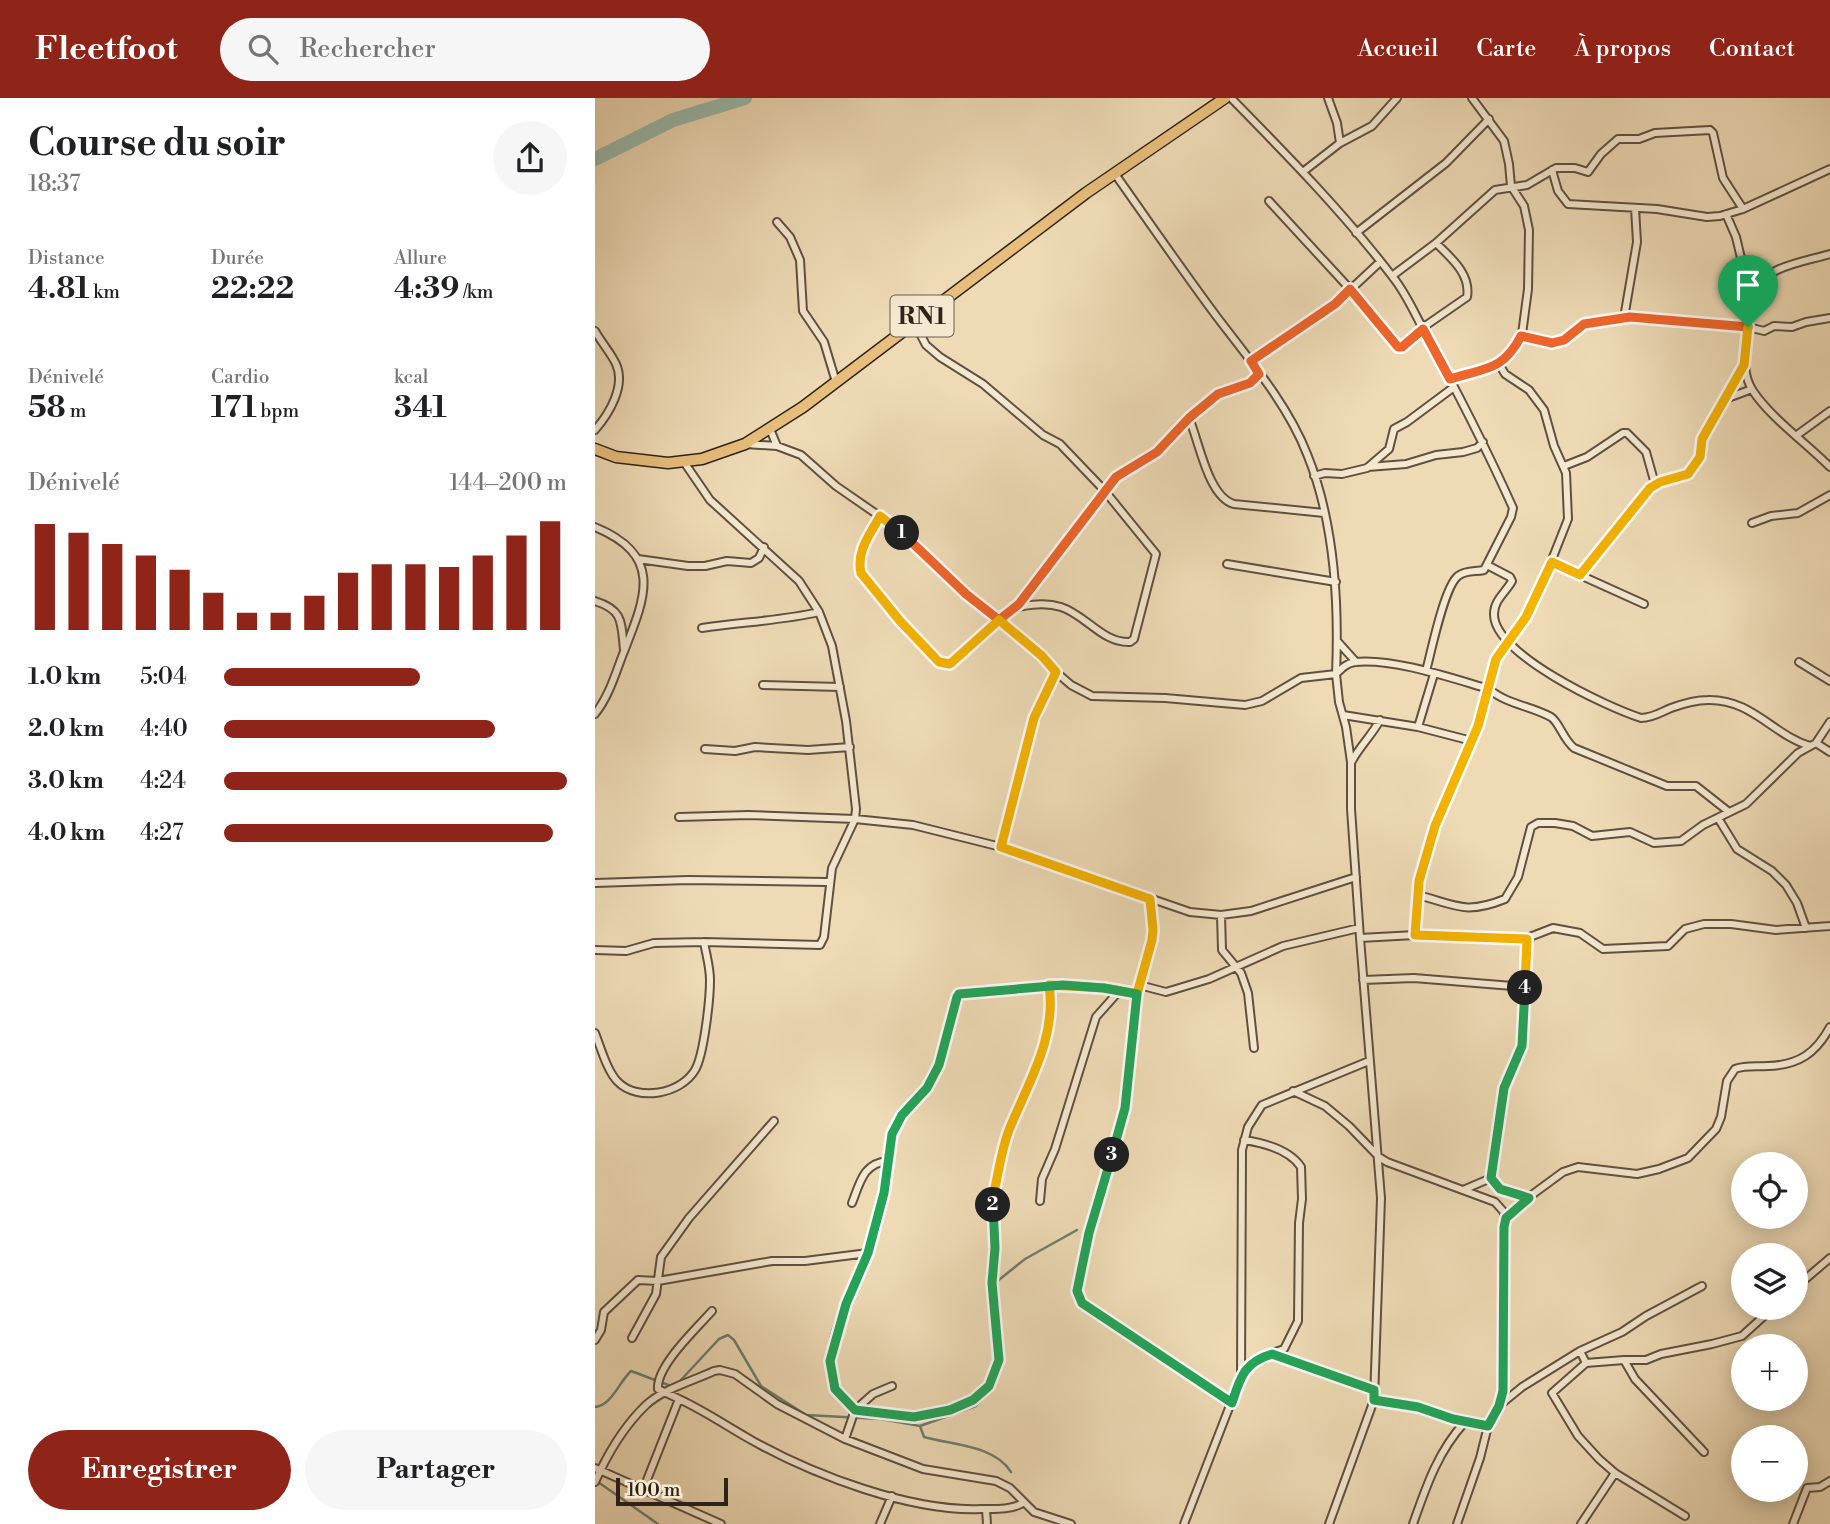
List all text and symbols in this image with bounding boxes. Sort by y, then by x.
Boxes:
search box [220,18,710,81]
text: Fleetfoot [35,29,178,70]
icon: search [244,30,282,68]
text: Rechercher [300,33,436,65]
text: Accueil [1357,34,1438,64]
text: Carte [1476,34,1536,64]
text: À propos [1574,34,1671,64]
text: Contact [1709,34,1795,64]
text: Course du soir [28,120,286,167]
button: share [493,121,567,195]
text: 18:37 [28,170,81,198]
text: Distance [28,246,105,270]
text: Durée [211,246,264,270]
text: Allure [394,246,447,270]
pin [1718,255,1778,327]
icon: arrive [1729,266,1767,304]
text: 4.81 [28,270,89,308]
text: 22:22 [211,270,294,308]
text: 4:39 [394,270,459,308]
text: km [89,280,120,304]
text: /km [459,280,493,304]
road number: RN1 [891,296,953,336]
text: Dénivelé [28,365,104,389]
text: Cardio [211,365,269,389]
text: kcal [394,365,428,389]
text: 58 [28,389,66,427]
text: 171 [211,389,257,427]
text: 341 [394,389,447,427]
text: m [66,399,86,423]
text: bpm [257,399,299,423]
text: Dénivelé [28,469,120,497]
text: 144–200 m [449,469,567,497]
pin: 1 [885,516,919,550]
text: 1 [897,520,906,544]
text: 1.0 km [28,663,101,691]
text: 5:04 [140,663,187,691]
text: 2.0 km [28,715,104,743]
text: 4:40 [140,715,188,743]
text: 3.0 km [28,767,104,795]
text: 4:24 [140,767,186,795]
text: 4.0 km [28,819,105,847]
text: 4:27 [140,819,184,847]
pin: 4 [1507,970,1543,1006]
text: 4 [1518,975,1531,999]
pin: 3 [1095,1138,1129,1172]
text: 3 [1106,1142,1117,1166]
map controls [1731,1152,1808,1502]
button: locate [1731,1152,1808,1229]
pin: 2 [975,1188,1011,1222]
text: 2 [987,1192,998,1216]
button: layers [1731,1243,1808,1320]
button: + [1731,1334,1808,1411]
button: − [1731,1425,1808,1502]
button: Enregistrer [28,1430,291,1510]
button: Partager [305,1430,567,1510]
scale bar [616,1475,728,1507]
text: 100 m [627,1478,680,1502]

